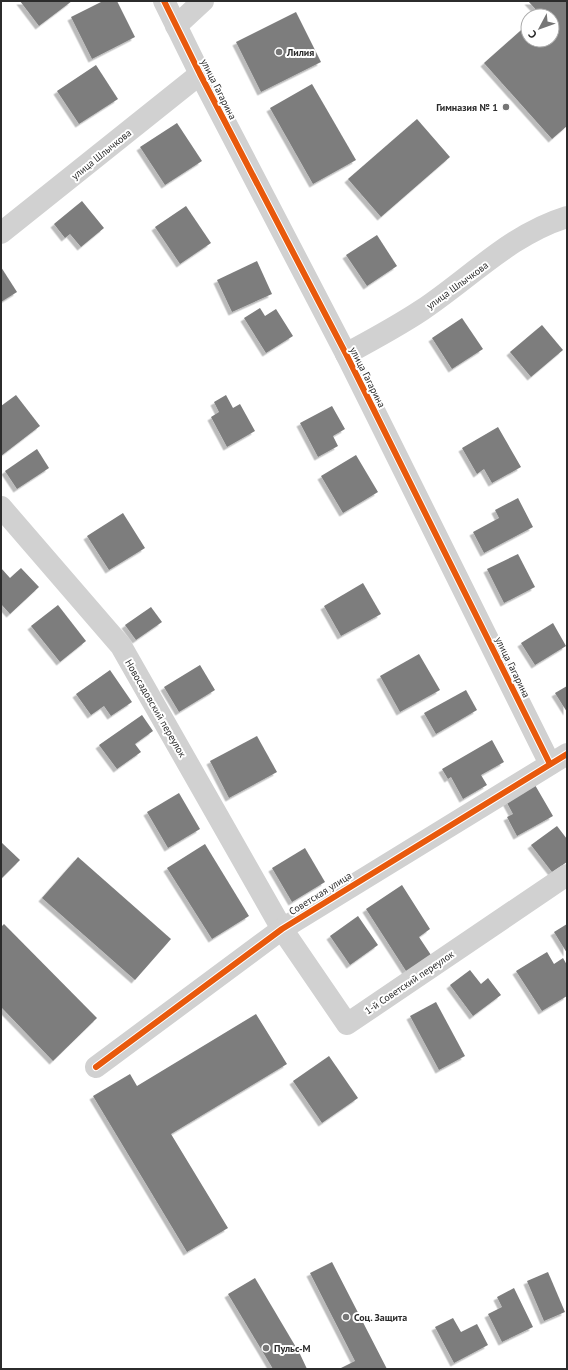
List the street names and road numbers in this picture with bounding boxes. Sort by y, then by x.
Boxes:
street label: улица Гагарина [198,57,239,122]
street label: улица Шлычкова [69,126,134,183]
street label: улица Шлычкова [424,259,491,312]
street label: улица Гагарина [347,345,388,410]
street label: улица Гагарина [492,635,533,700]
street label: Новосадовский переулок [122,657,189,760]
street label: Советская улица [286,869,354,918]
street label: 1-й Советский переулок [362,948,457,1017]

